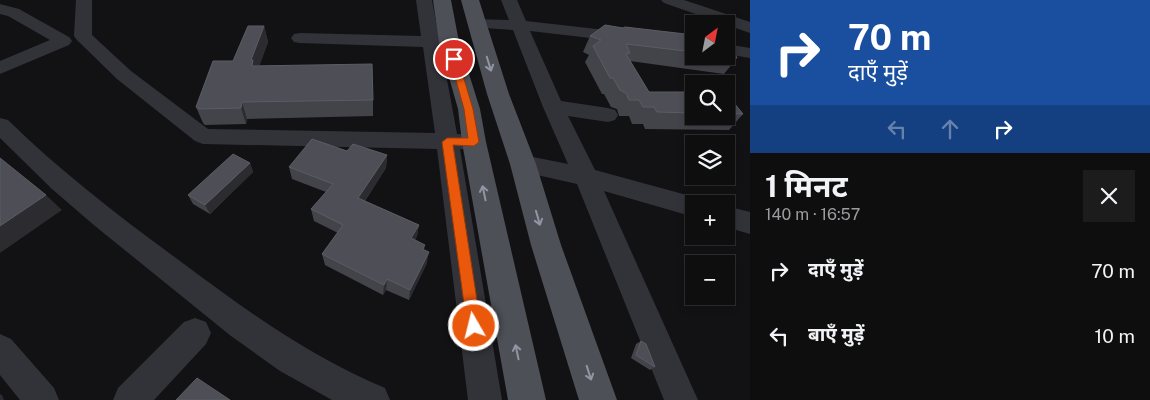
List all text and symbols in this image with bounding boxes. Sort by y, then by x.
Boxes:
north arrow [685,15,735,65]
map controls [685,15,735,305]
text: 70 m [848,17,931,58]
icon: right [765,20,830,85]
pin [433,38,475,80]
icon: arrive [440,45,468,73]
one-way arrow [484,55,494,71]
text: दाएँ मुड़ें [848,59,908,85]
button: search [685,75,735,125]
icon: left [883,115,911,143]
icon: ahead [936,115,964,143]
icon: right [989,115,1017,143]
button: layers [685,135,735,185]
text: 1 मिनट [765,168,848,204]
button: close [1083,170,1135,222]
one-way arrow [479,186,489,202]
button: + [685,195,735,245]
text: 140 m · 16:57 [765,205,860,224]
one-way arrow [534,210,544,226]
button: − [685,255,735,305]
icon: right [765,257,793,285]
text: दाएँ मुड़ें [808,258,863,280]
text: 70 m [1091,260,1135,282]
position arrow [447,299,499,351]
icon: left [765,322,793,350]
text: बाएँ मुड़ें [808,323,864,345]
text: 10 m [1095,325,1135,347]
one-way arrow [512,345,522,361]
one-way arrow [584,364,594,380]

